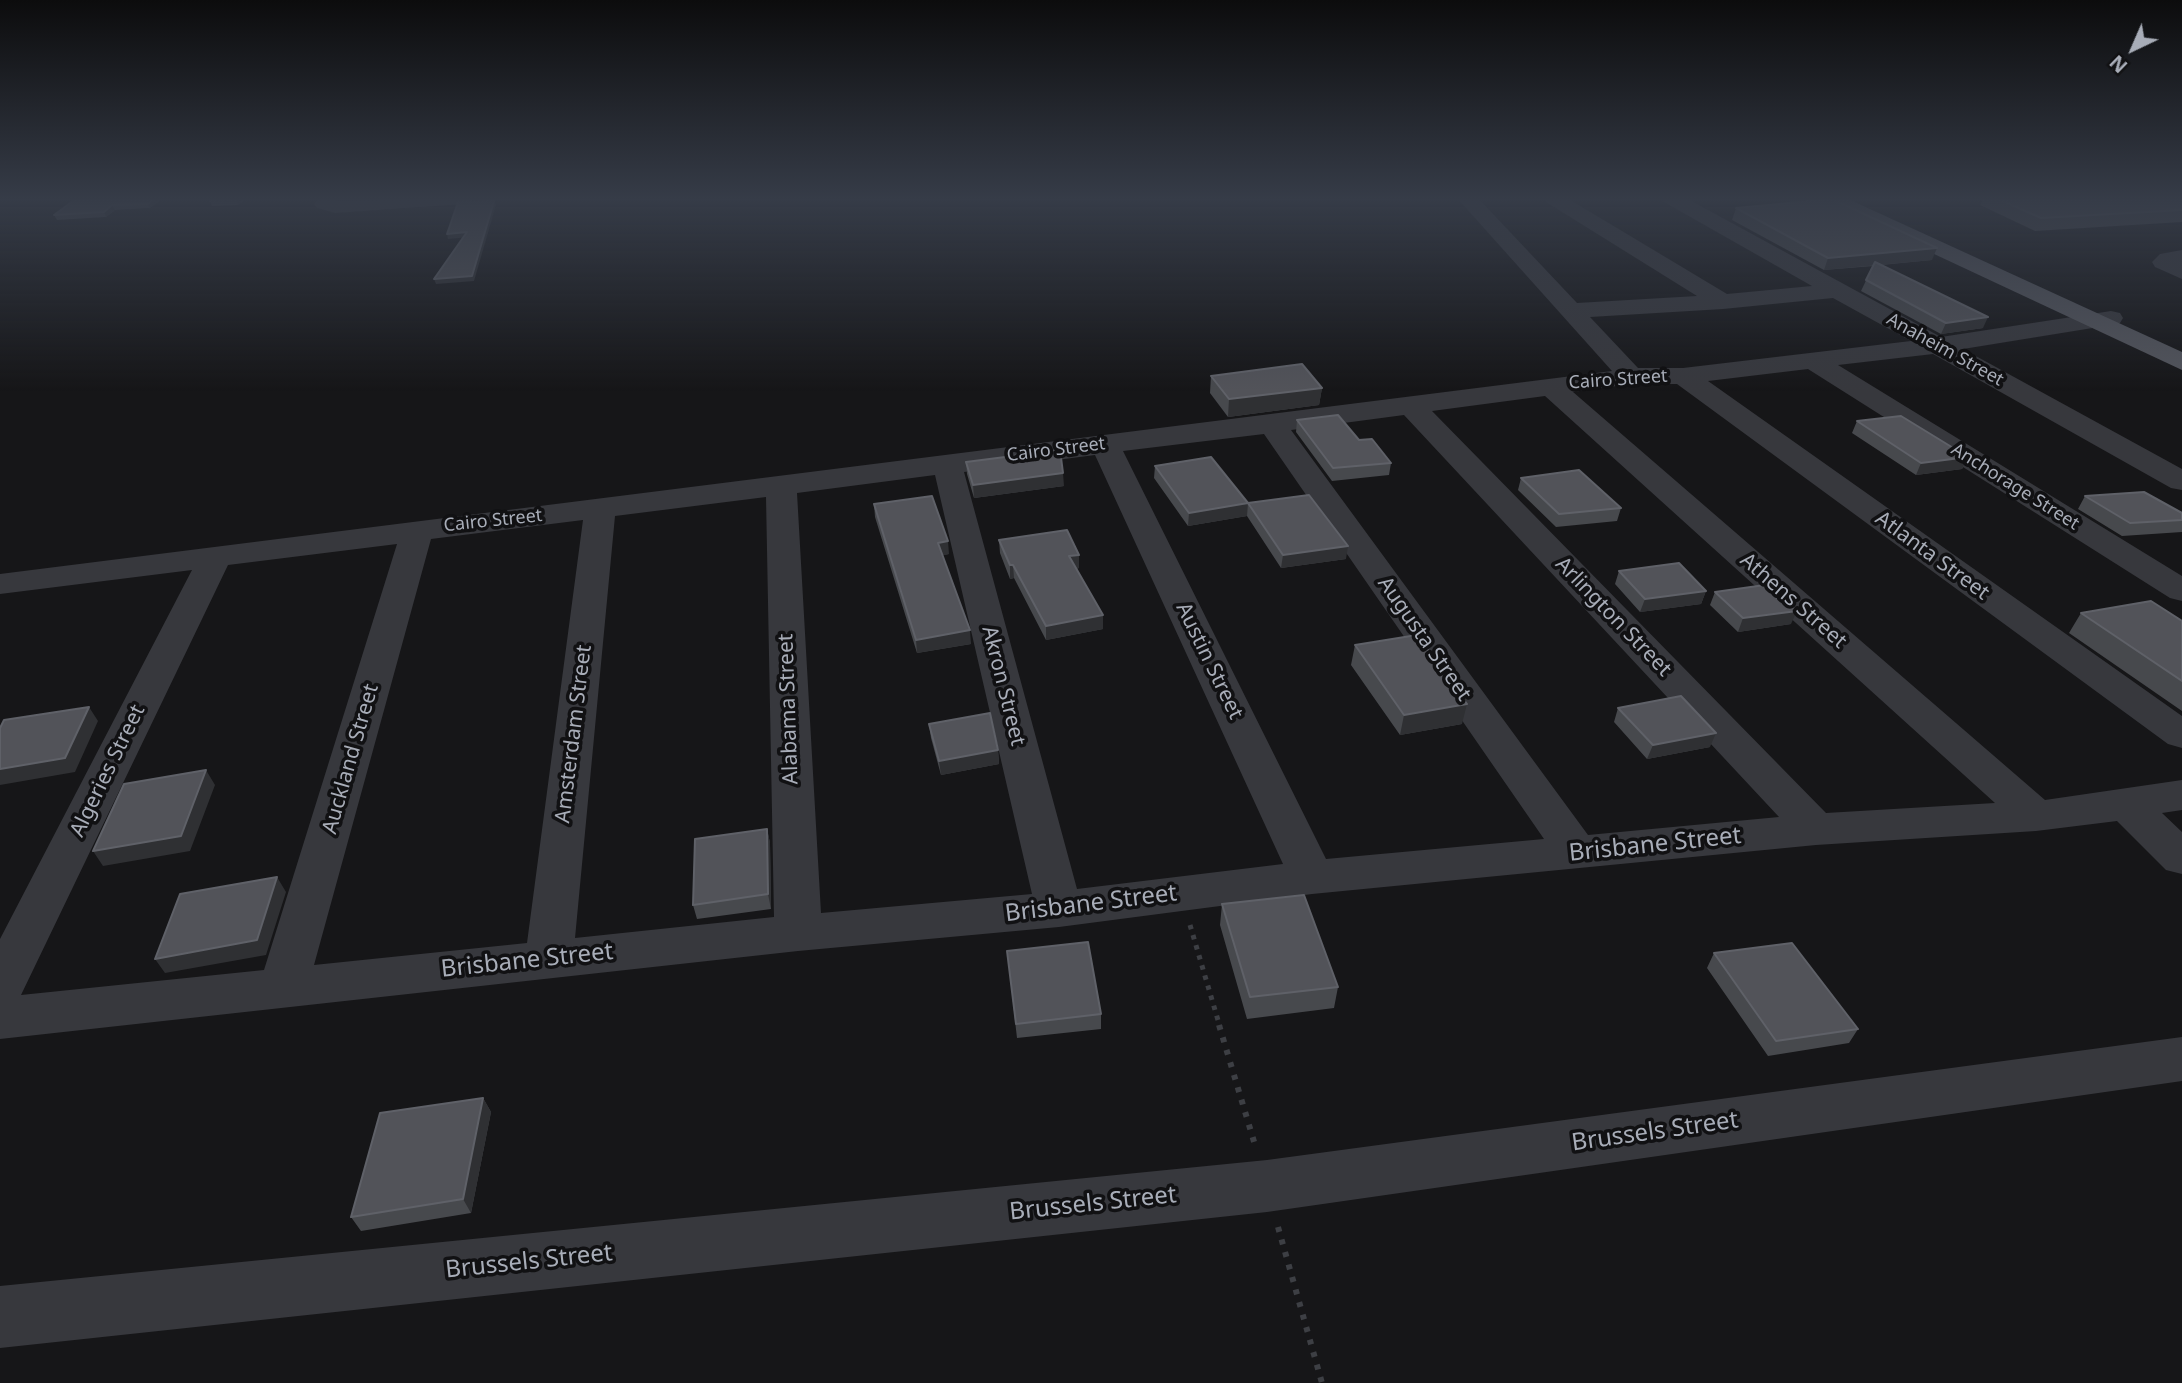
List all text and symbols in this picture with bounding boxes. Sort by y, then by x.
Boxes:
north arrow [2098,14,2168,84]
text: N [2104,49,2133,79]
street label: Anaheim Street [1883,309,2007,391]
street label: Cairo Street [1568,366,1668,394]
street label: Cairo Street [1006,433,1106,467]
street label: Anchorage Street [1947,439,2083,535]
street label: Cairo Street [443,505,543,537]
street label: Atlanta Street [1870,506,1994,606]
street label: Athens Street [1735,548,1851,654]
street label: Arlington Street [1550,552,1676,682]
street label: Augusta Street [1372,572,1476,706]
street label: Austin Street [1170,599,1248,723]
street label: Akron Street [976,623,1030,749]
street label: Alabama Street [774,633,804,785]
street label: Amsterdam Street [551,644,597,824]
street label: Auckland Street [318,681,384,837]
street label: Algeries Street [65,701,151,841]
street label: Brisbane Street [1567,822,1743,868]
street label: Brisbane Street [1003,879,1179,929]
street label: Brisbane Street [439,938,615,984]
street label: Brussels Street [1570,1106,1740,1158]
street label: Brussels Street [1008,1181,1178,1227]
street label: Brussels Street [444,1239,614,1285]

